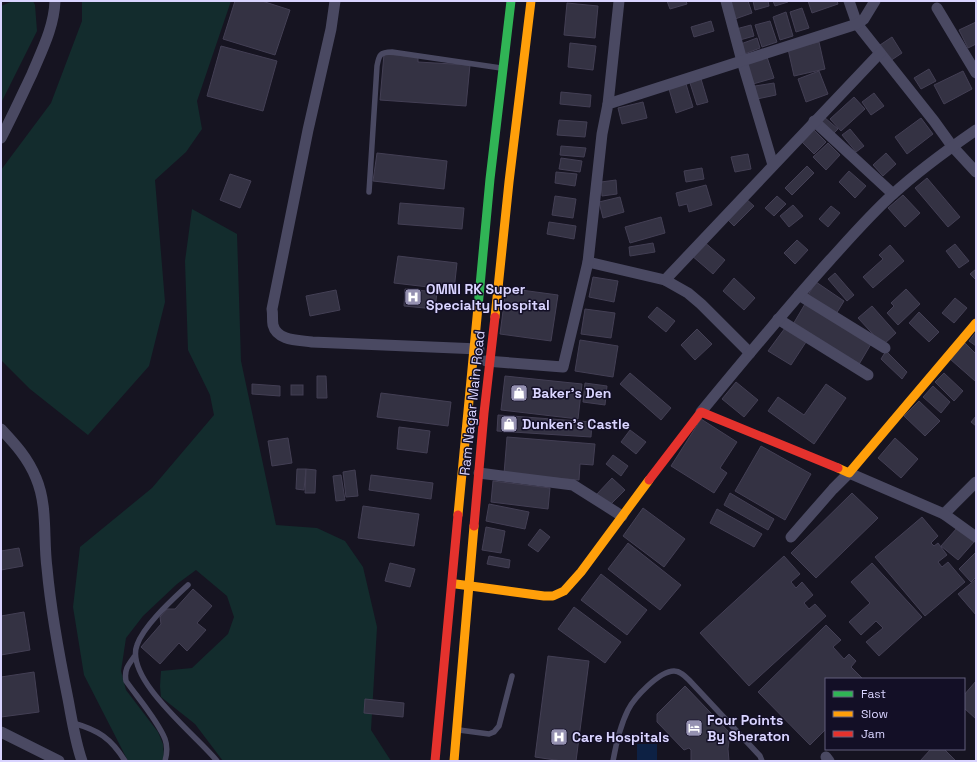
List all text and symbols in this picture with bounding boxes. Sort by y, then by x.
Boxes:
place label: OMNI RK Super Specialty Hospital [426,280,550,314]
hospital icon: OMNI RK Super Specialty Hospital [403,287,423,307]
street label: Ram Nagar Main Road [455,330,489,476]
shop icon: Baker's Den [509,383,529,403]
place label: Baker's Den [532,384,611,402]
shop icon: Dunken's Castle [499,414,519,434]
place label: Dunken's Castle [522,415,630,433]
legend [825,678,965,750]
text: Fast [861,686,886,702]
text: Slow [861,706,888,722]
place label: Four Points By Sheraton [707,711,790,745]
hotel icon: Four Points By Sheraton [684,718,704,738]
text: Jam [861,726,885,742]
hospital icon: Care Hospitals [549,727,569,747]
place label: Care Hospitals [572,728,669,746]

